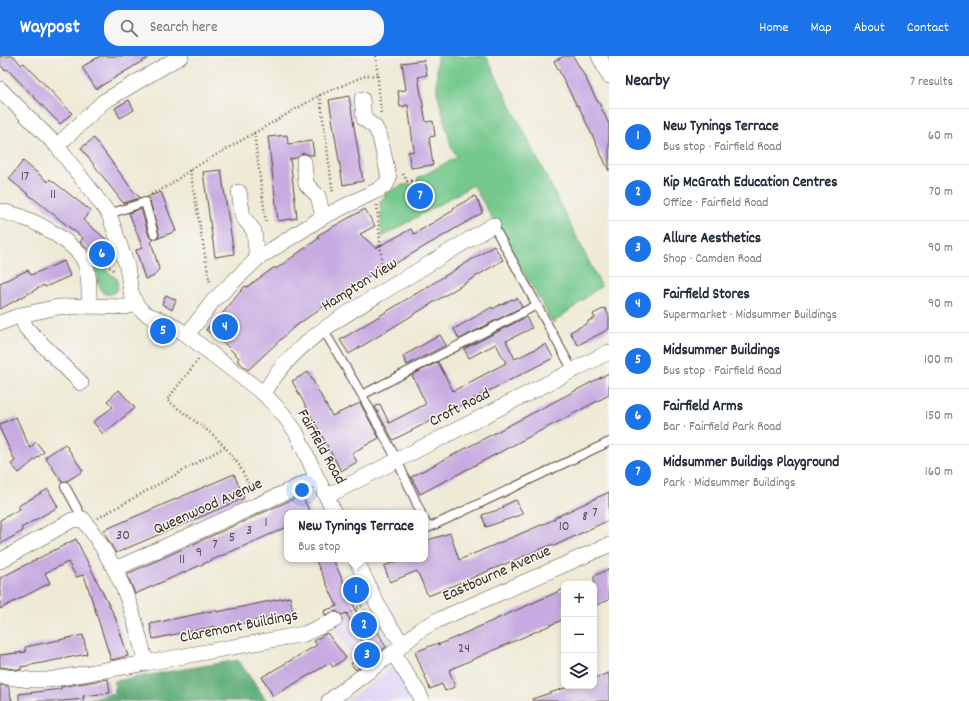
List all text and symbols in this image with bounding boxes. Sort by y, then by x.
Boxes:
search box [104,10,384,46]
text: Waypost [20,15,80,42]
icon: search [118,17,140,39]
text: Search here [150,17,218,39]
text: Home [759,18,788,38]
text: Map [810,18,832,38]
text: About [854,18,885,38]
text: Contact [907,18,949,38]
text: Nearby [625,70,669,94]
text: 7 results [910,73,953,92]
text: New Tynings Terrace [663,116,779,138]
text: 1 [637,127,639,146]
text: 60 m [928,127,953,146]
text: Bus stop · Fairfield Road [663,138,782,157]
house number: 17 [21,167,29,187]
text: Kip McGrath Education Centres [663,172,838,194]
pin: 7 [407,181,433,211]
text: 2 [635,183,641,202]
text: 70 m [929,183,953,202]
house number: 11 [50,185,56,205]
text: Office · Fairfield Road [663,194,768,213]
text: Allure Aesthetics [663,228,761,250]
pin: 6 [89,239,115,269]
text: 3 [635,239,641,258]
text: 90 m [928,239,953,258]
text: Shop · Camden Road [663,250,762,269]
street label: Hampton View [317,252,403,318]
text: Fairfield Stores [663,284,750,306]
text: 4 [635,295,641,314]
text: 90 m [928,295,953,314]
text: Supermarket · Midsummer Buildings [663,306,837,325]
pin: 4 [212,312,238,342]
pin: 5 [150,316,176,346]
text: Midsummer Buildings [663,340,780,362]
text: 5 [635,351,641,370]
text: 100 m [924,351,953,370]
text: Bus stop · Fairfield Road [663,362,782,381]
street label: Croft Road [425,383,495,433]
text: Fairfield Arms [663,396,743,418]
street label: Fairfield Road [291,405,351,489]
text: 6 [635,407,641,426]
text: 150 m [925,407,953,426]
text: Bar · Fairfield Park Road [663,418,781,437]
text: Midsummer Buildigs Playground [663,452,839,474]
text: 7 [636,463,640,482]
text: 160 m [925,463,953,482]
street label: Queenwood Avenue [150,473,266,541]
text: Park · Midsummer Buildings [663,474,796,493]
your location [292,480,312,500]
house number: 7 [592,503,598,523]
house number: 8 [582,507,588,527]
popup [284,510,428,562]
house number: 1 [264,513,268,533]
text: New Tynings Terrace [298,516,414,538]
house number: 10 [559,517,569,537]
house number: 3 [246,521,252,541]
house number: 30 [116,526,130,546]
house number: 5 [229,528,235,548]
house number: 7 [212,535,218,555]
text: Bus stop [298,538,341,557]
street label: Eastbourne Avenue [439,540,555,608]
house number: 9 [196,543,202,563]
house number: 11 [179,550,185,570]
pin: 1 [343,575,369,605]
map controls [561,581,597,689]
button: + [561,581,597,617]
street label: Claremont Buildings [178,604,300,650]
pin: 2 [351,610,377,640]
button: − [561,617,597,653]
house number: 24 [458,639,470,659]
pin: 3 [354,640,380,670]
button: layers [561,653,597,689]

